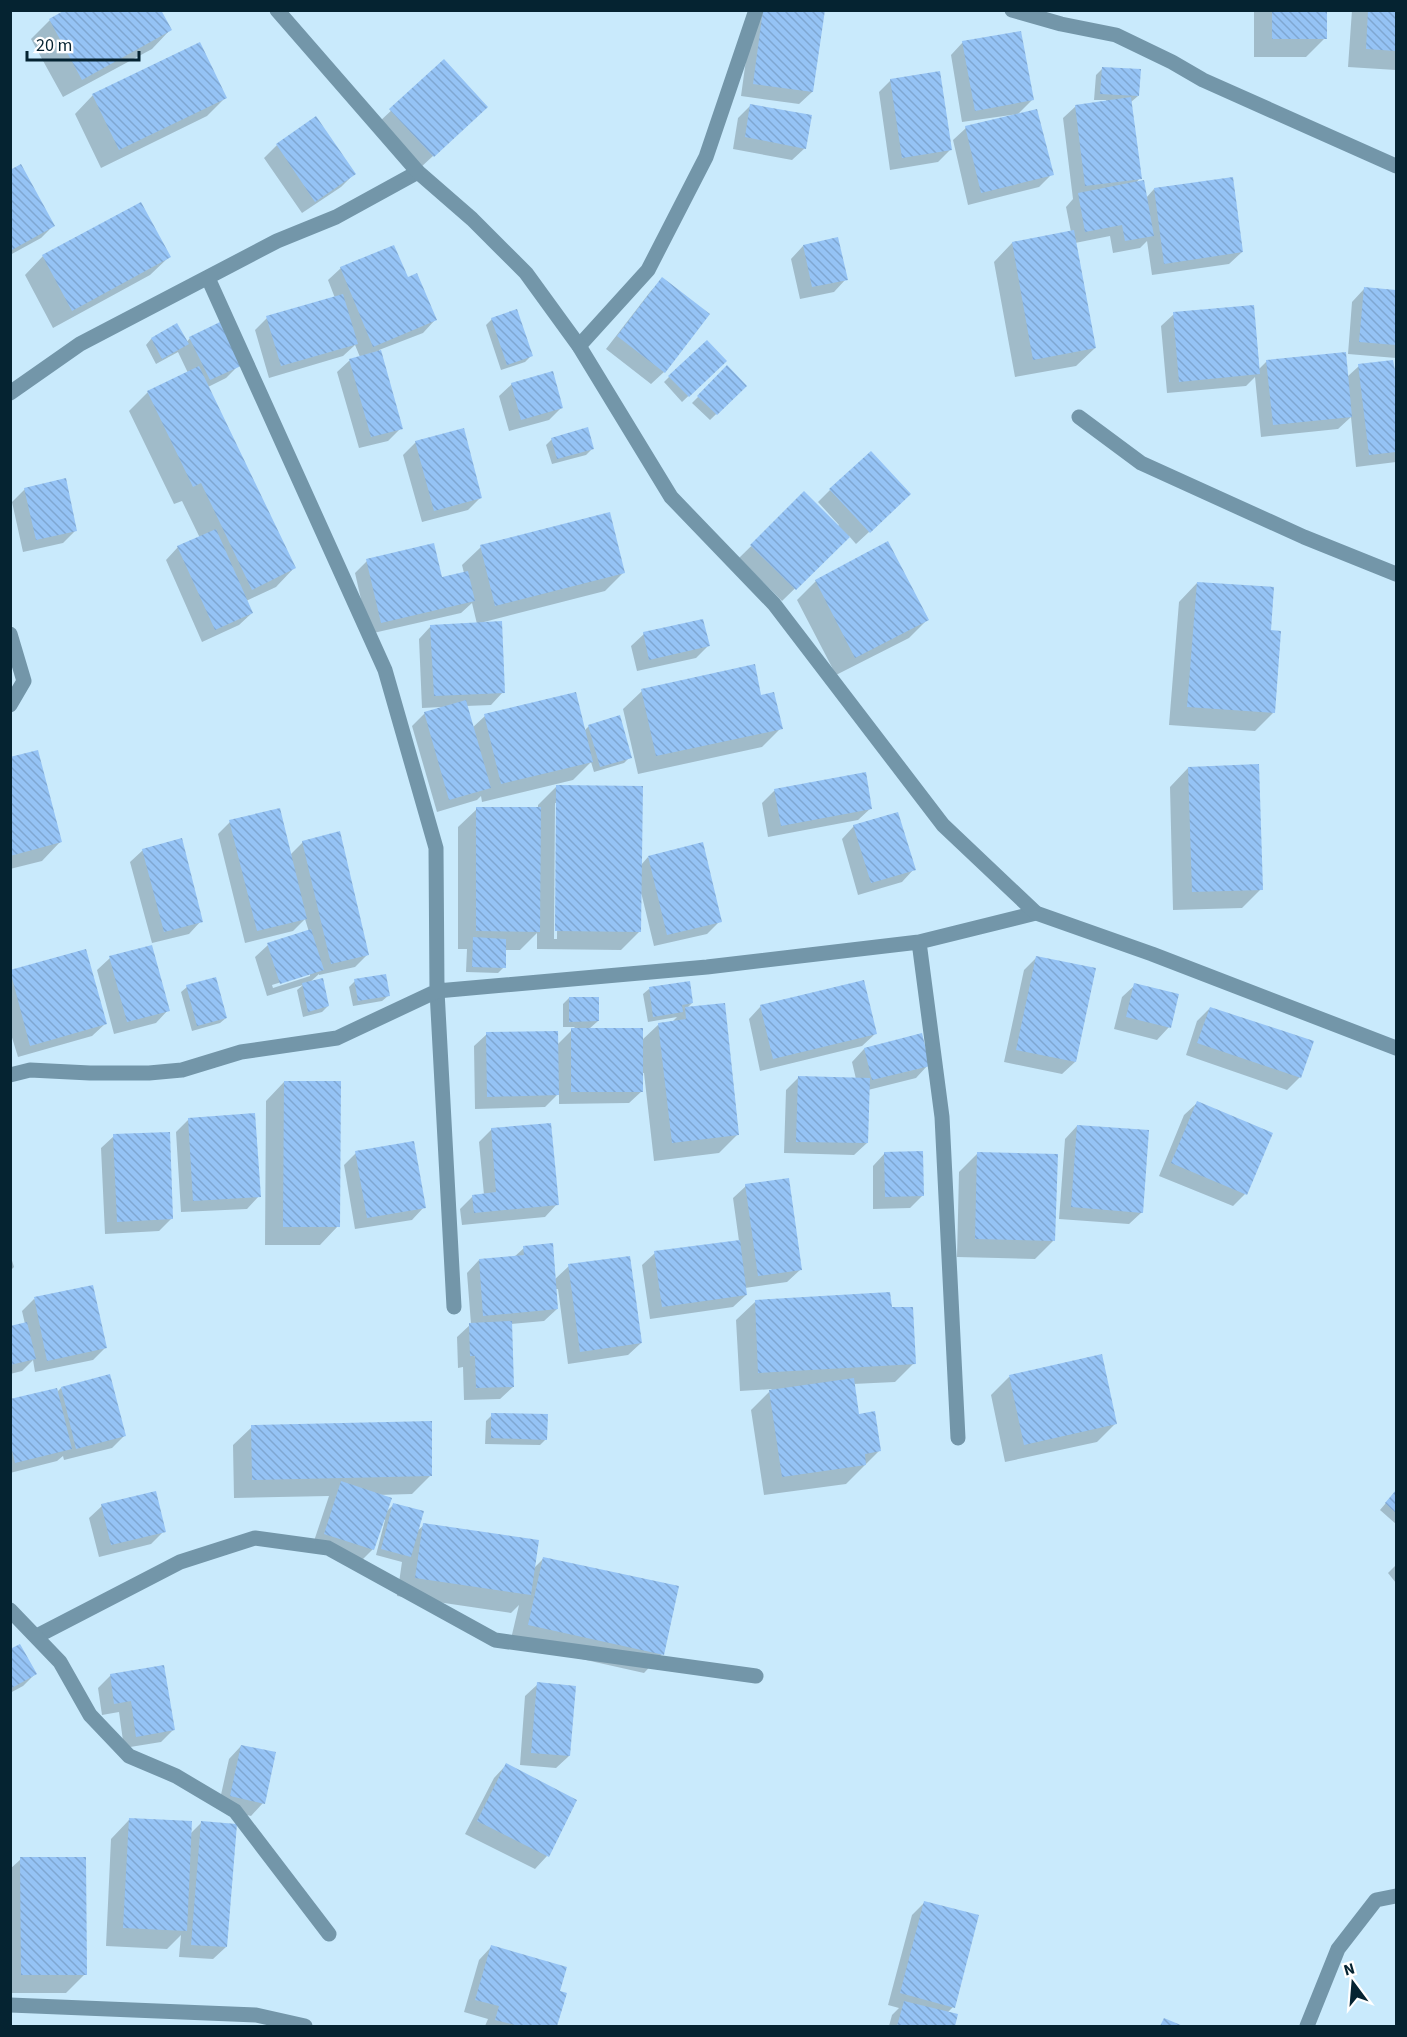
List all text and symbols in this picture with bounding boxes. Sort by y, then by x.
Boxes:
scale bar [27,24,140,62]
text: 20 m [36,33,72,58]
north arrow [1323,1953,1383,2013]
text: N [1341,1958,1357,1982]

